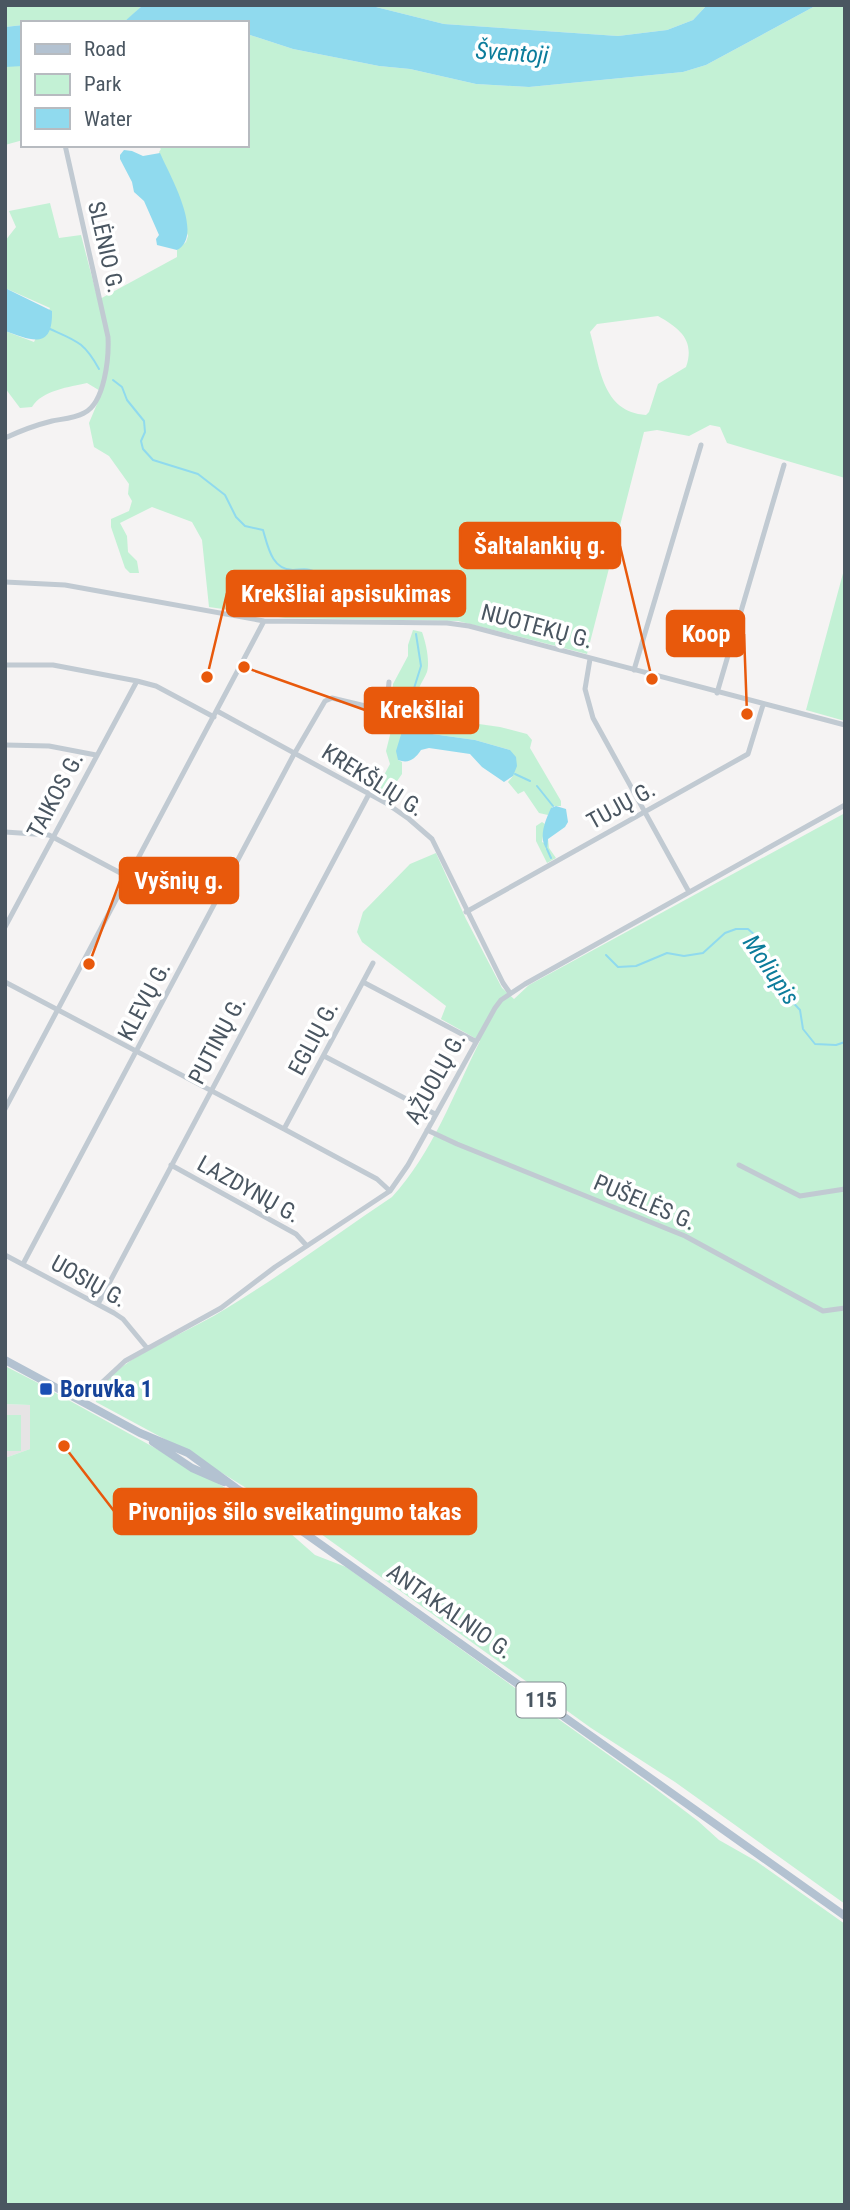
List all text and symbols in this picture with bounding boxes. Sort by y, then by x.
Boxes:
legend [21,21,248,147]
water label: Šventoji [475,35,550,70]
text: Road [84,37,126,61]
text: Park [84,72,122,96]
text: Water [84,107,132,131]
street label: SLĖNIO G. [82,199,129,295]
callout: Šaltalankių g. [460,523,620,568]
text: Šaltalankių g. [474,532,606,560]
callout: Krekšliai apsisukimas [227,571,465,616]
text: Krekšliai apsisukimas [241,580,451,608]
street label: NUOTEKŲ G. [478,599,596,654]
callout: Koop [667,611,744,656]
text: Koop [682,620,730,648]
callout: Krekšliai [365,688,478,733]
text: Krekšliai [380,696,464,724]
street label: KREKŠLIŲ G. [317,738,429,822]
street label: TAIKOS G. [22,748,89,843]
street label: TUJŲ G. [582,776,660,835]
callout: Vyšnių g. [120,858,238,903]
text: Vyšnių g. [134,867,224,895]
water label: Moliupis [737,930,805,1010]
street label: KLEVŲ G. [112,957,176,1045]
street label: PUTINŲ G. [183,992,252,1089]
street label: EGLIŲ G. [283,997,344,1080]
street label: ĄŽUOLŲ G. [398,1027,472,1129]
street label: LAZDYNŲ G. [193,1150,305,1229]
street label: PUŠELĖS G. [590,1168,700,1236]
street label: UOSIŲ G. [46,1250,131,1313]
place label: Boruvka 1 [60,1376,152,1403]
marker: Boruvka 1 [38,1381,54,1397]
callout: Pivonijos šilo sveikatingumo takas [114,1489,476,1534]
text: Pivonijos šilo sveikatingumo takas [128,1498,462,1526]
street label: ANTAKALNIO G. [382,1558,518,1665]
road number: 115 [516,1682,566,1718]

